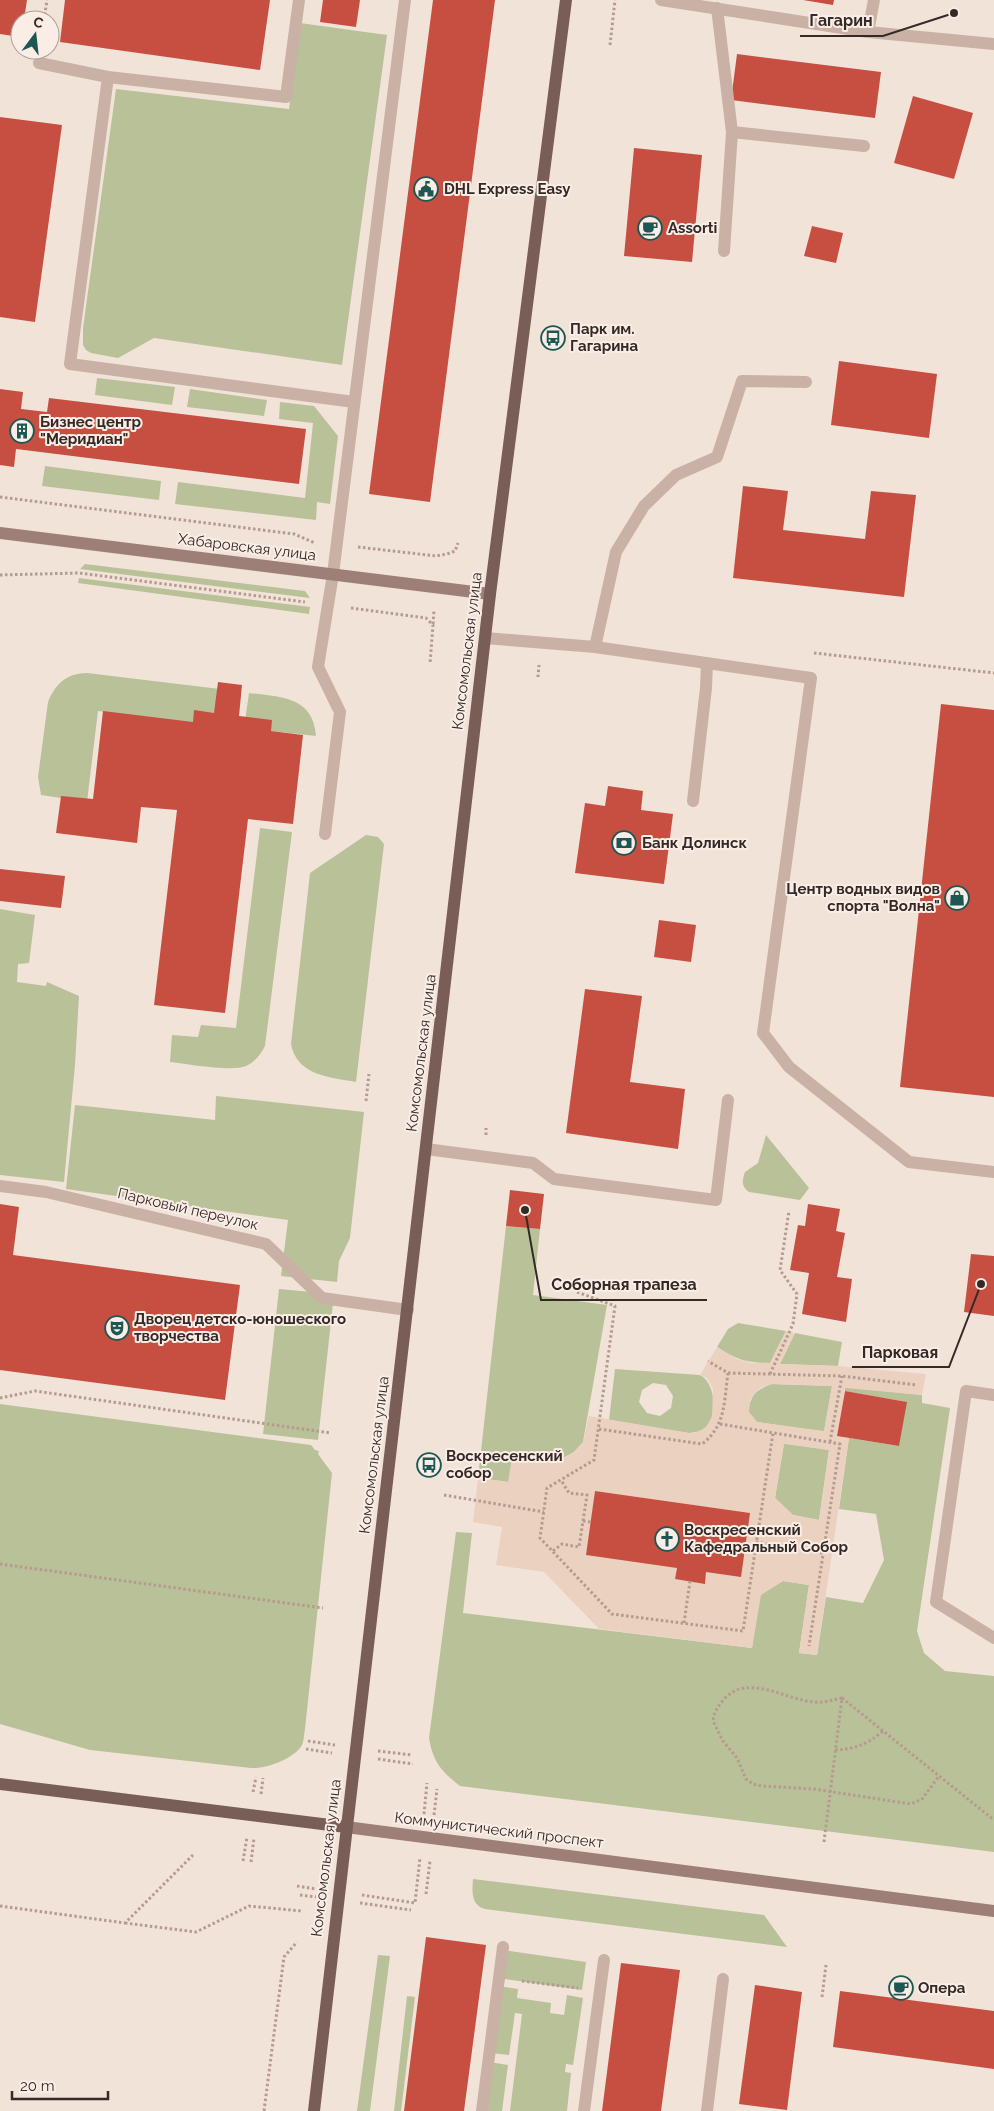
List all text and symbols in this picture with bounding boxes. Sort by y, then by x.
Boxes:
callout: Гагарин [800,5,883,36]
north arrow [10,10,60,60]
text: Гагарин [809,11,873,30]
text: С [32,13,45,32]
public building icon: DHL Express Easy [413,176,439,202]
place label: DHL Express Easy [444,180,571,198]
cafe icon: Assorti [637,215,663,241]
place label: Assorti [668,219,717,237]
place label: Парк им. Гагарина [570,320,638,355]
bus stop icon: Парк им. Гагарина [540,325,566,351]
place label: Бизнес центр "Меридиан" [40,413,141,448]
building icon: Бизнес центр "Меридиан" [9,418,35,444]
street label: Хабаровская улица [177,530,317,564]
street label: Комсомольская улица [448,571,486,731]
bank icon: Банк Долинск [611,830,637,856]
place label: Банк Долинск [642,834,747,852]
place label: Центр водных видов спорта "Волна" [786,880,940,915]
shop icon: Центр водных видов спорта "Волна" [944,885,970,911]
street label: Комсомольская улица [402,973,440,1133]
street label: Парковый переулок [116,1184,260,1234]
callout: Соборная трапеза [541,1269,707,1300]
text: Соборная трапеза [551,1275,697,1294]
place label: Дворец детско-юношеского творчества [134,1310,346,1345]
theatre icon: Дворец детско-юношеского творчества [104,1315,130,1341]
callout: Парковая [852,1336,949,1367]
text: Парковая [862,1343,938,1362]
street label: Комсомольская улица [355,1375,393,1535]
place label: Воскресенский собор [446,1447,563,1482]
bus stop icon: Воскресенский собор [416,1452,442,1478]
place label: Воскресенский Кафедральный Собор [684,1521,849,1556]
church icon: Воскресенский Кафедральный Собор [654,1526,680,1552]
street label: Комсомольская улица [307,1778,345,1938]
street label: Коммунистический проспект [393,1808,605,1852]
cafe icon: Опера [888,1975,914,2001]
place label: Опера [918,1979,966,1997]
scale bar [12,2068,109,2100]
text: 20 m [20,2077,55,2095]

